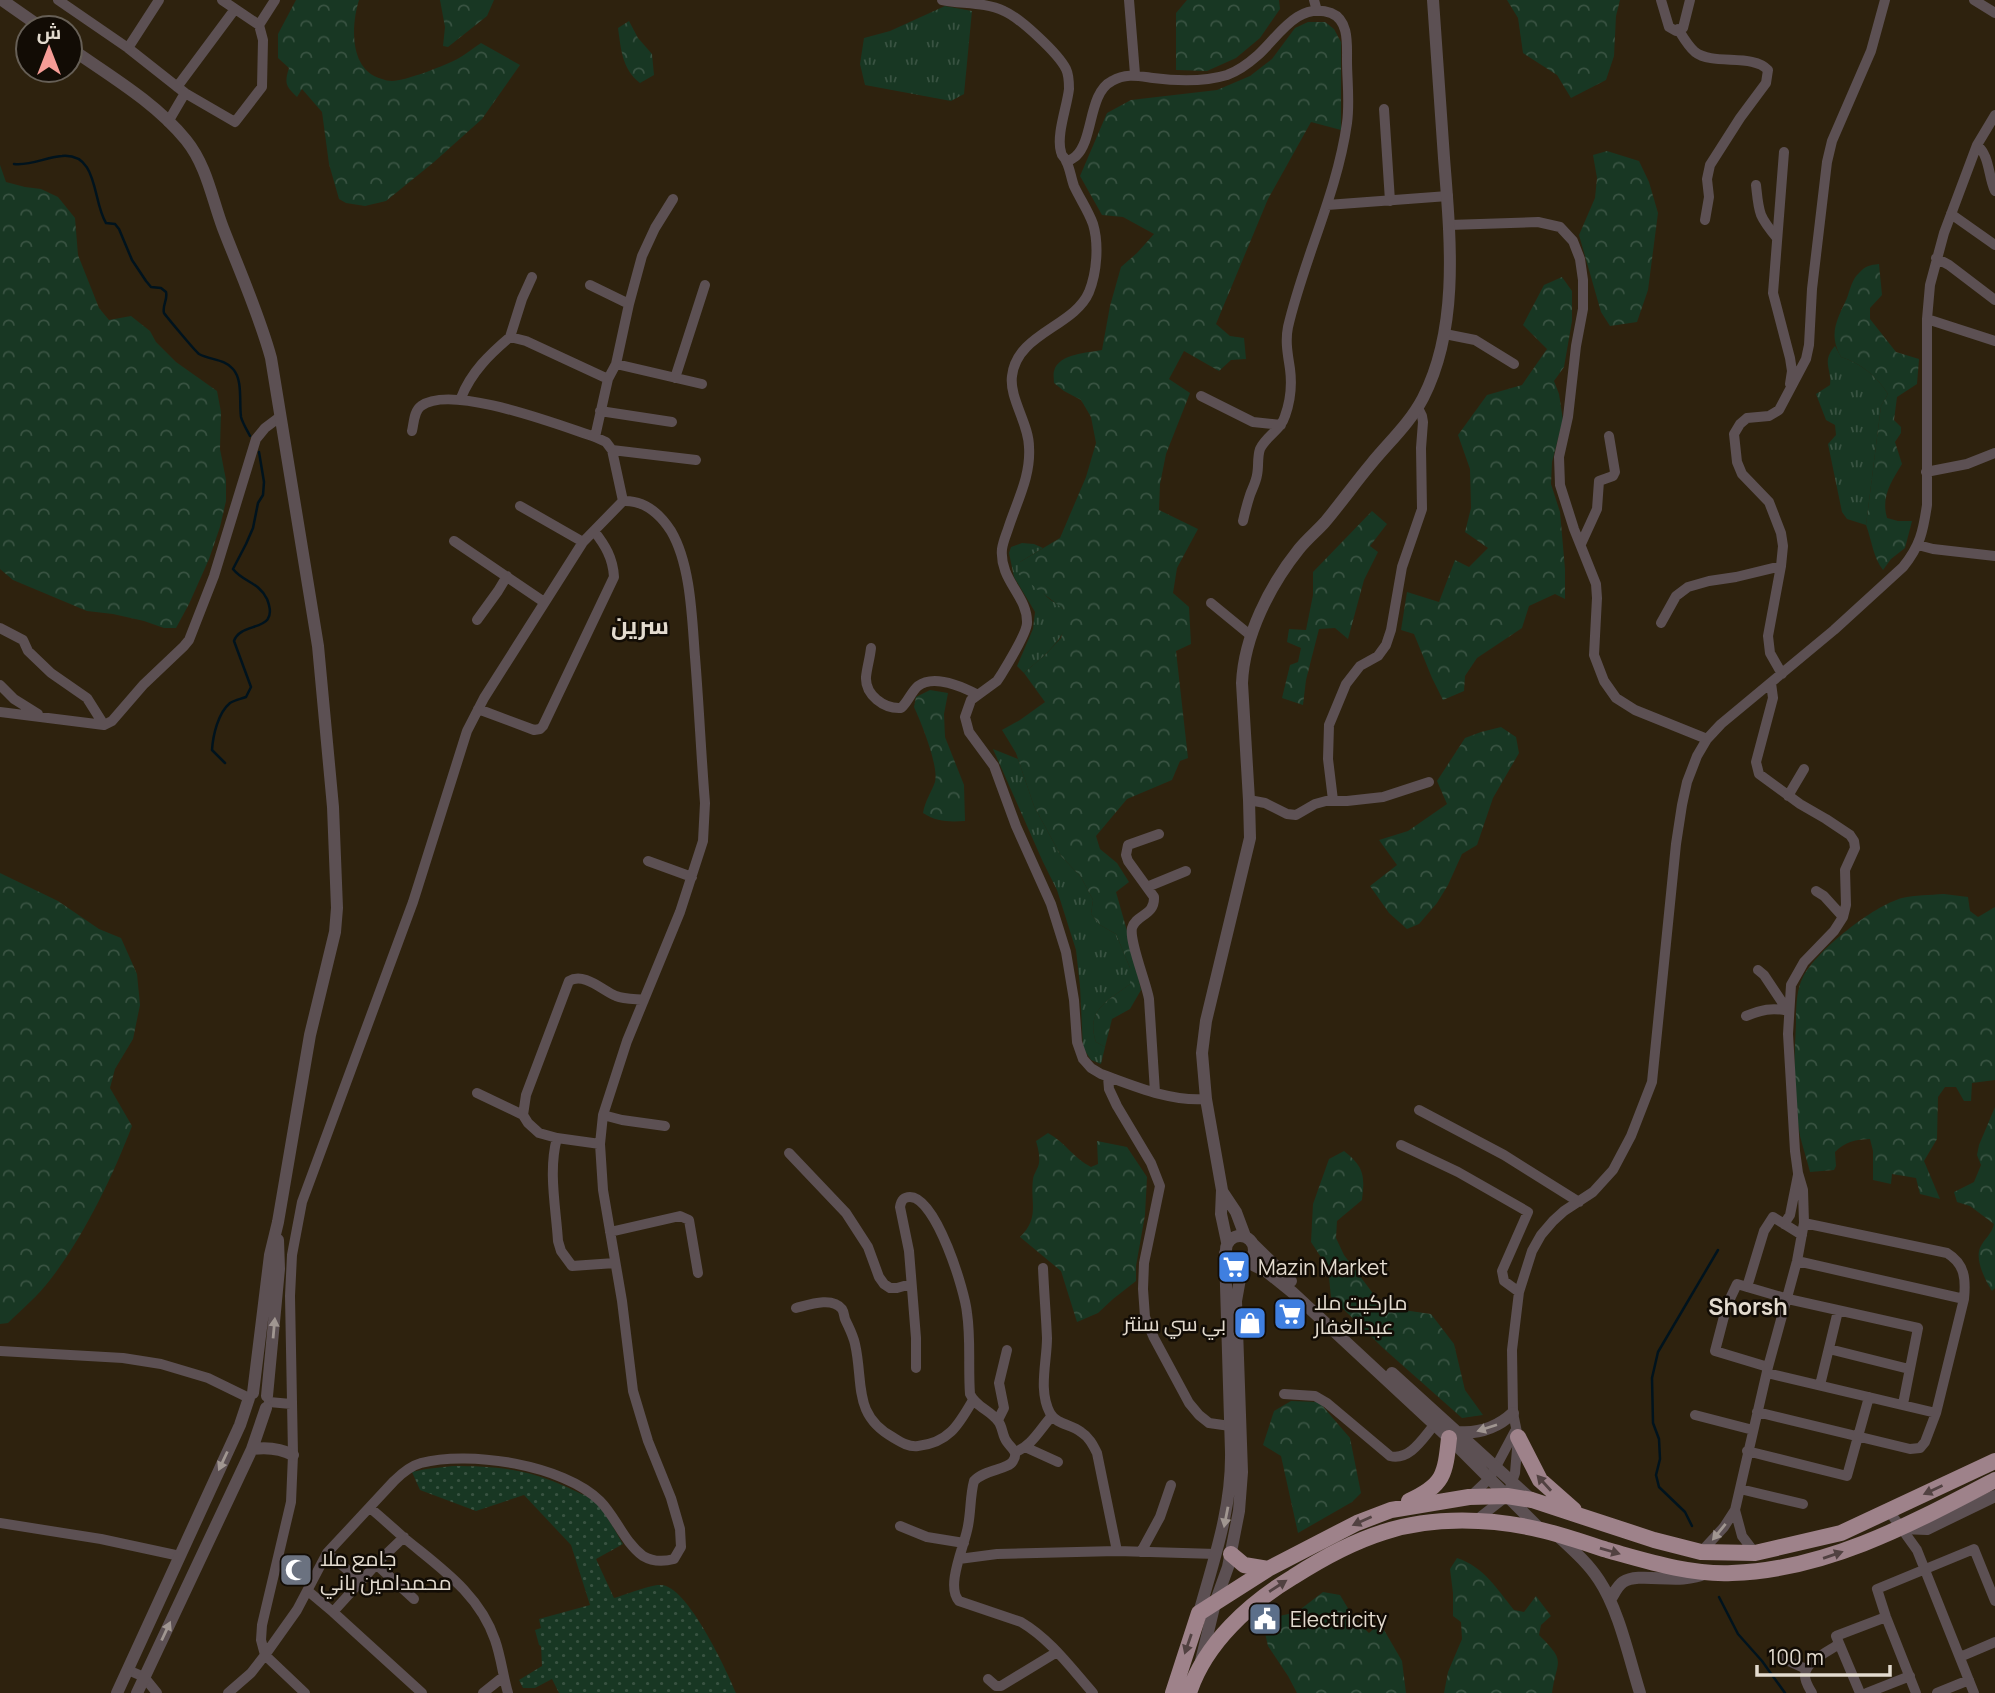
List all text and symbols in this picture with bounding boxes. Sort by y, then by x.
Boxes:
north arrow [14,14,84,84]
text: ش [37,19,61,45]
district label: سرين [611,608,669,641]
supermarket icon: Mazin Market [1215,1248,1253,1286]
place label: Mazin Market [1258,1253,1388,1281]
place label: ماركيت ملا عبدالغفار [1313,1288,1407,1340]
district label: Shorsh [1708,1290,1788,1322]
supermarket icon: ماركيت ملا عبدالغفار [1271,1295,1309,1333]
shop icon: بي سي سنتر [1231,1304,1269,1342]
place label: بي سي سنتر [1123,1309,1226,1340]
one-way arrow [269,1317,280,1339]
one-way arrow [1477,1423,1498,1434]
one-way arrow [217,1451,229,1471]
one-way arrow [1536,1474,1552,1492]
one-way arrow [1923,1484,1943,1496]
one-way arrow [1220,1506,1231,1528]
one-way arrow [1352,1515,1372,1527]
one-way arrow [1712,1523,1727,1541]
place label: جامع ملا محمدامين باني [320,1544,452,1599]
one-way arrow [1600,1546,1621,1556]
one-way arrow [1823,1549,1844,1560]
mosque icon: جامع ملا محمدامين باني [277,1551,315,1589]
one-way arrow [1269,1580,1288,1593]
public building icon: Electricity [1246,1600,1284,1638]
place label: Electricity [1290,1605,1387,1633]
one-way arrow [160,1621,172,1641]
one-way arrow [1182,1633,1193,1654]
scale bar [1757,1634,1890,1678]
text: 100 m [1768,1643,1824,1671]

